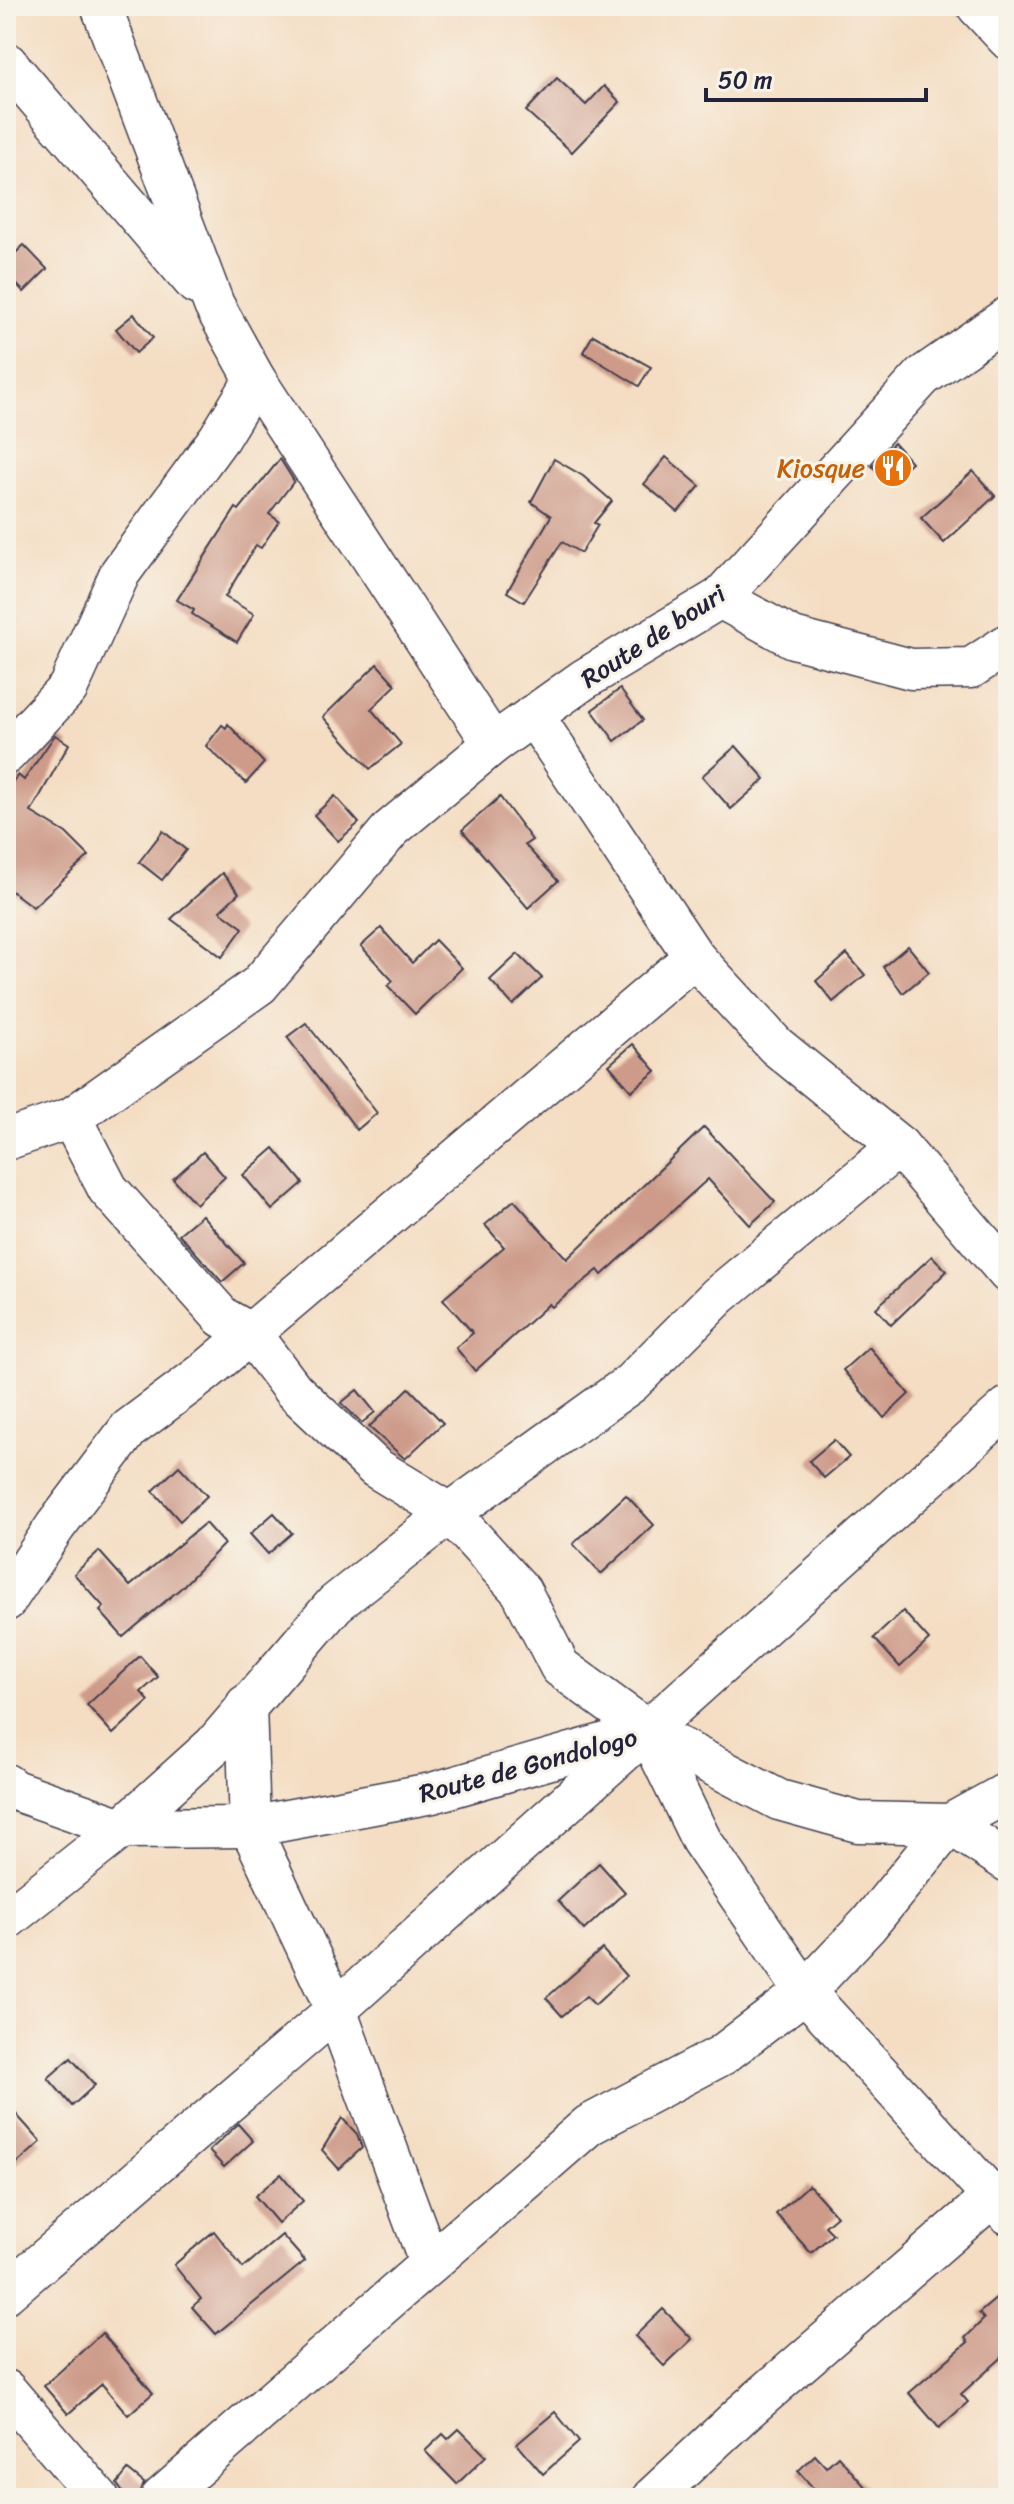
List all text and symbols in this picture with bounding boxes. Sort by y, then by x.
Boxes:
scale bar [706,52,926,102]
text: 50 m [718,59,773,101]
place label: Kiosque [777,445,865,491]
restaurant icon: Kiosque [872,447,914,489]
street label: Route de bouri [571,571,736,701]
street label: Route de Gondologo [414,1714,642,1816]

